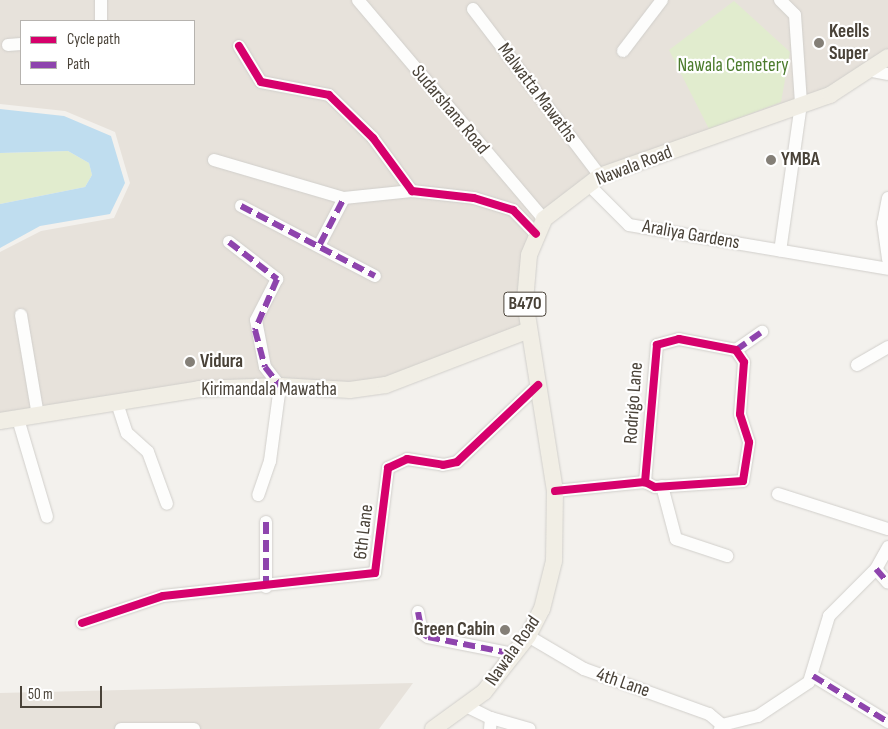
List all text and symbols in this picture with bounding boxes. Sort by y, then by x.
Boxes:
legend [20,20,195,85]
place label: Keells Super [829,21,869,65]
text: Cycle path [67,30,120,49]
marker: Keells Super [813,37,825,49]
street label: Malwatta Mawaths [492,39,582,147]
text: Path [67,55,90,74]
park label: Nawala Cemetery [677,55,789,77]
street label: Sudarshana Road [406,61,494,159]
street label: Nawala Road [592,141,676,191]
place label: YMBA [781,149,820,171]
marker: YMBA [765,154,777,166]
street label: Araliya Gardens [641,215,741,255]
road number: B470 [502,288,548,320]
place label: Vidura [200,351,243,373]
marker: Vidura [184,356,196,368]
street label: Rodrigo Lane [620,361,648,445]
street label: Kirimandala Mawatha [201,379,337,401]
street label: 6th Lane [349,503,379,561]
street label: Nawala Road [481,612,545,690]
place label: Green Cabin [414,619,495,641]
marker: Green Cabin [499,624,511,636]
street label: 4th Lane [593,663,653,703]
scale bar [22,676,105,708]
text: 50 m [28,685,53,704]

